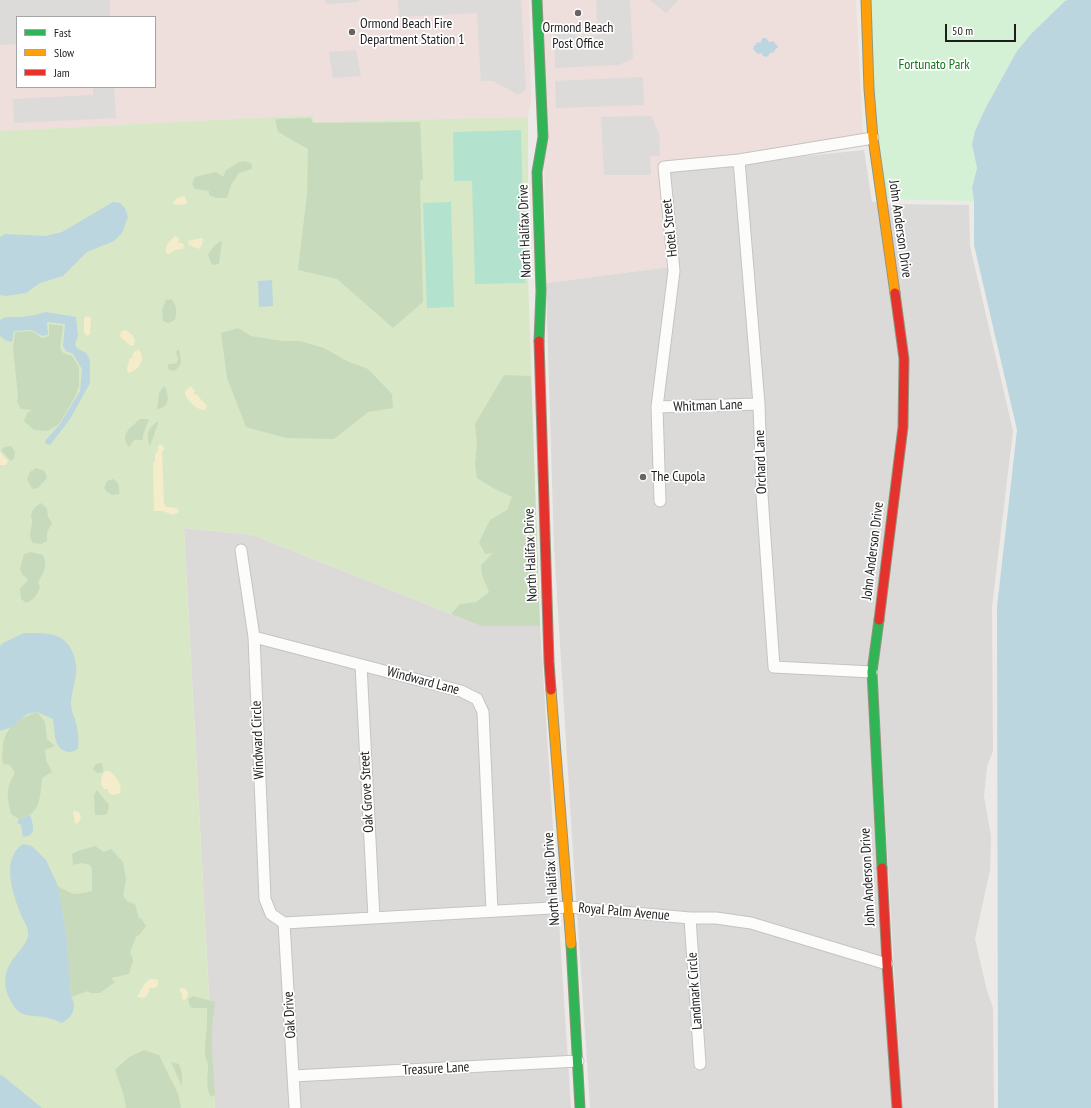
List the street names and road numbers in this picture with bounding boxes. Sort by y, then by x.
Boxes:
street label: John Anderson Drive [885,179,915,279]
street label: North Halifax Drive [515,184,535,278]
street label: Hotel Street [659,198,681,258]
street label: Whitman Lane [673,396,743,416]
street label: Orchard Lane [751,430,771,494]
street label: John Anderson Drive [859,501,887,601]
street label: North Halifax Drive [521,508,541,602]
street label: Windward Lane [385,663,461,699]
street label: Windward Circle [248,700,268,780]
street label: Oak Grove Street [356,751,378,833]
street label: John Anderson Drive [857,827,879,927]
street label: North Halifax Drive [540,832,564,926]
street label: Royal Palm Avenue [578,900,670,924]
street label: Landmark Circle [684,952,706,1030]
street label: Oak Drive [280,991,300,1039]
street label: Treasure Lane [402,1059,470,1079]

